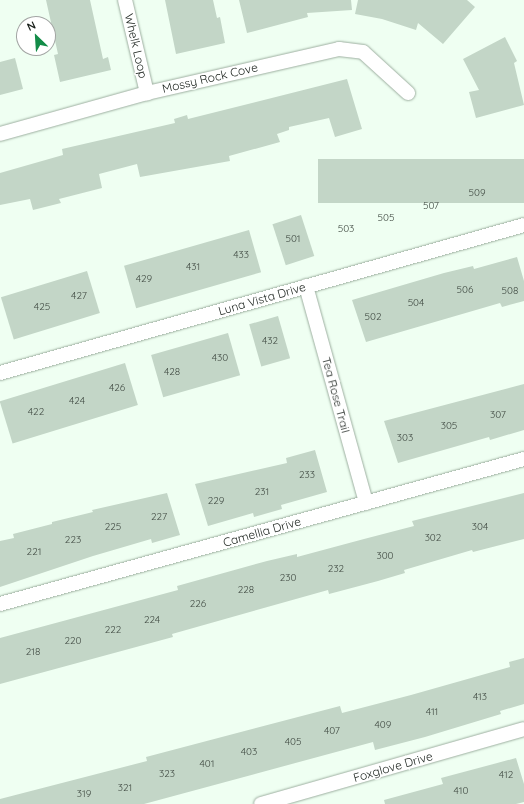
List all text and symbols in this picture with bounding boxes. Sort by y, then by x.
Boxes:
street label: Whelk Loop [122,12,150,80]
north arrow [16,16,56,56]
text: N [25,18,38,34]
street label: Mossy Rock Cove [161,60,259,96]
house number: 509 [469,187,485,199]
house number: 507 [423,200,439,212]
house number: 505 [378,212,394,224]
house number: 503 [338,223,354,235]
house number: 501 [285,233,301,245]
house number: 433 [233,249,249,261]
house number: 431 [186,261,200,273]
house number: 429 [136,273,152,285]
street label: Luna Vista Drive [217,280,307,318]
house number: 506 [457,284,473,296]
house number: 508 [502,285,518,297]
house number: 427 [71,290,87,302]
house number: 504 [408,297,424,309]
house number: 425 [34,301,50,313]
house number: 502 [365,311,381,323]
house number: 432 [262,335,278,347]
house number: 430 [212,352,228,364]
street label: Tea Rose Trail [319,356,353,434]
house number: 428 [164,366,180,378]
house number: 426 [109,382,125,394]
house number: 424 [69,395,85,407]
house number: 422 [28,406,44,418]
house number: 307 [490,409,506,421]
house number: 305 [441,420,457,432]
house number: 303 [397,432,413,444]
house number: 233 [299,469,315,481]
house number: 231 [255,486,269,498]
house number: 229 [208,495,224,507]
house number: 227 [151,511,167,523]
street label: Camellia Drive [221,514,303,550]
house number: 225 [105,521,121,533]
house number: 304 [472,521,488,533]
house number: 302 [425,532,441,544]
house number: 223 [65,534,81,546]
house number: 221 [27,546,41,558]
house number: 300 [376,550,394,562]
house number: 232 [328,563,344,575]
house number: 230 [280,572,296,584]
house number: 228 [238,584,254,596]
house number: 226 [190,598,206,610]
house number: 224 [144,614,160,626]
house number: 222 [105,624,121,636]
house number: 220 [64,635,82,647]
house number: 218 [26,646,40,658]
house number: 413 [473,691,487,703]
house number: 411 [426,706,438,718]
house number: 409 [375,719,391,731]
house number: 407 [324,725,340,737]
house number: 405 [285,736,301,748]
house number: 403 [241,746,257,758]
street label: Foxglove Drive [352,749,434,785]
house number: 401 [200,758,214,770]
house number: 323 [159,768,175,780]
house number: 412 [499,769,513,781]
house number: 321 [118,782,132,794]
house number: 410 [454,785,468,797]
house number: 319 [77,788,91,800]

